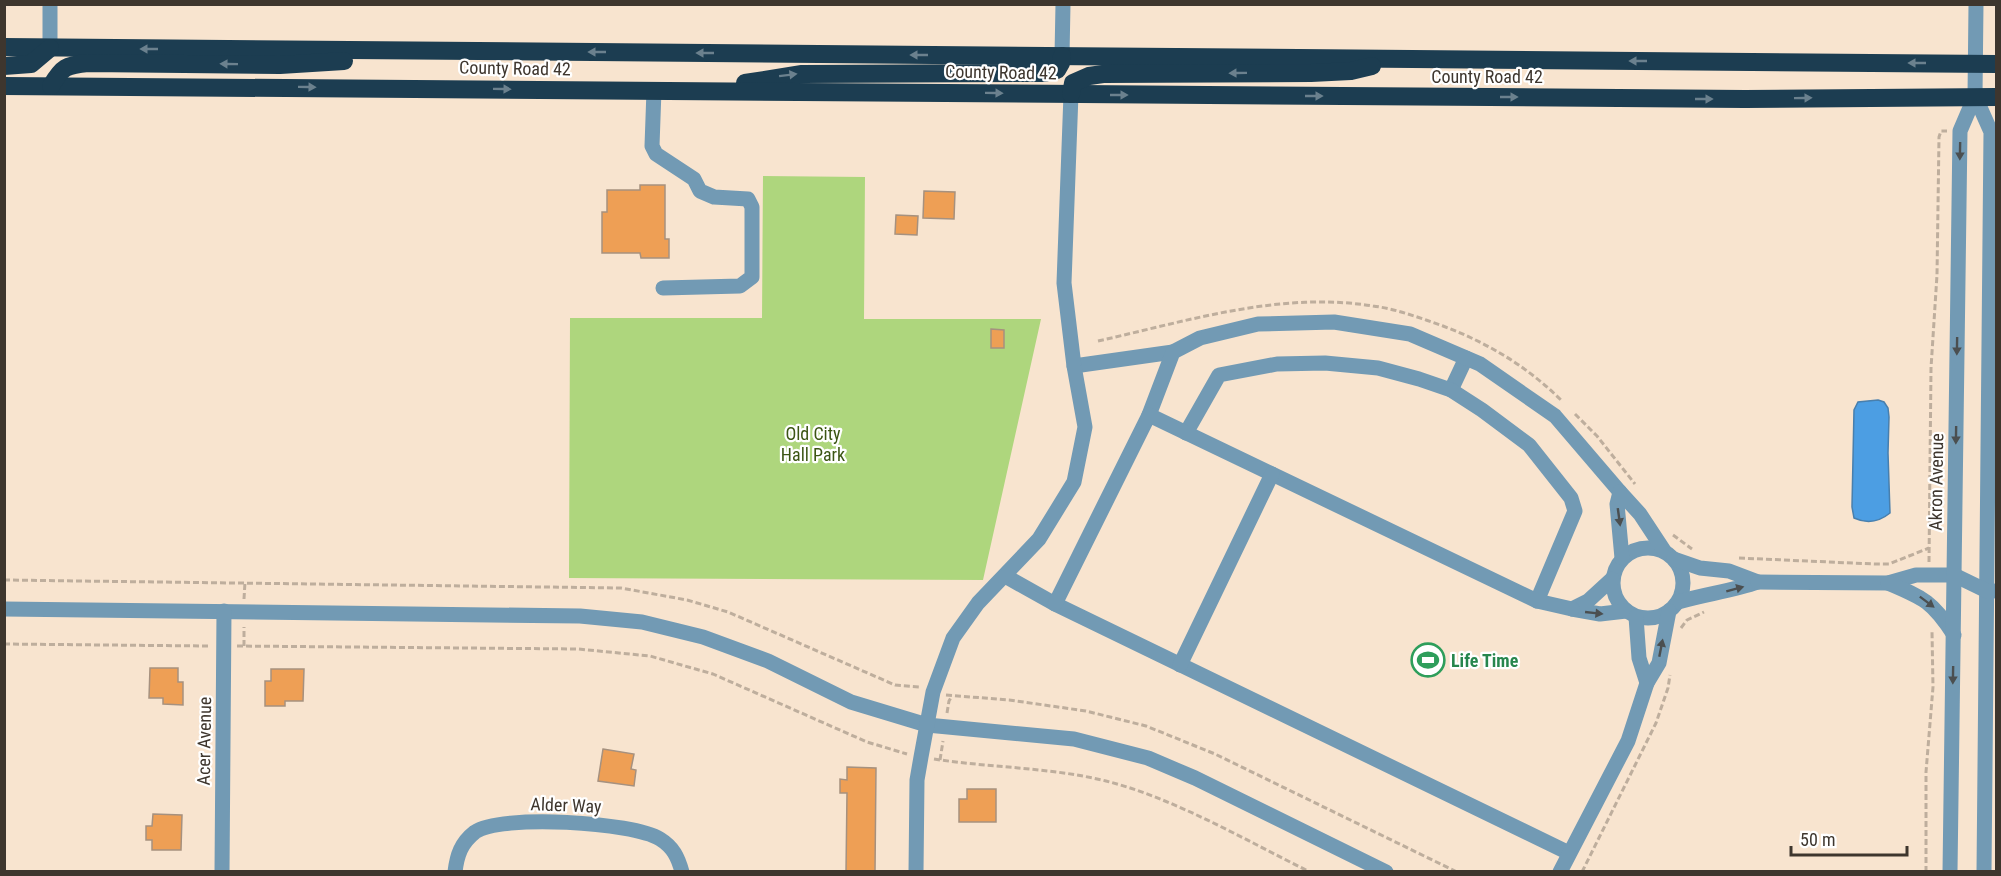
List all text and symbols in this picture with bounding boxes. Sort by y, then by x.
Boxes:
one-way arrow [140,44,159,53]
one-way arrow [587,47,606,57]
one-way arrow [695,48,714,58]
one-way arrow [910,50,929,60]
one-way arrow [1629,56,1648,66]
street label: County Road 42 [459,57,571,79]
one-way arrow [1908,58,1927,68]
one-way arrow [219,59,238,69]
street label: County Road 42 [945,61,1057,83]
street label: County Road 42 [1431,66,1543,87]
one-way arrow [1229,68,1248,78]
one-way arrow [779,71,798,80]
one-way arrow [298,82,317,92]
one-way arrow [493,84,512,94]
one-way arrow [985,88,1004,98]
one-way arrow [1110,90,1129,99]
one-way arrow [1305,91,1324,101]
one-way arrow [1500,92,1519,102]
one-way arrow [1794,93,1813,103]
one-way arrow [1695,94,1714,103]
one-way arrow [1955,142,1965,161]
one-way arrow [1952,337,1962,356]
park label: Old City Hall Park [781,423,845,465]
one-way arrow [1951,425,1961,444]
street label: Akron Avenue [1925,433,1947,531]
one-way arrow [1614,507,1623,526]
one-way arrow [1726,584,1744,593]
one-way arrow [1918,596,1934,608]
one-way arrow [1585,608,1604,617]
one-way arrow [1657,639,1667,658]
sports icon: Life Time [1410,642,1446,678]
place label: Life Time [1451,650,1519,671]
one-way arrow [1948,666,1958,685]
street label: Acer Avenue [193,697,215,785]
street label: Alder Way [530,793,602,817]
scale bar [1791,819,1906,857]
text: 50 m [1800,829,1835,850]

